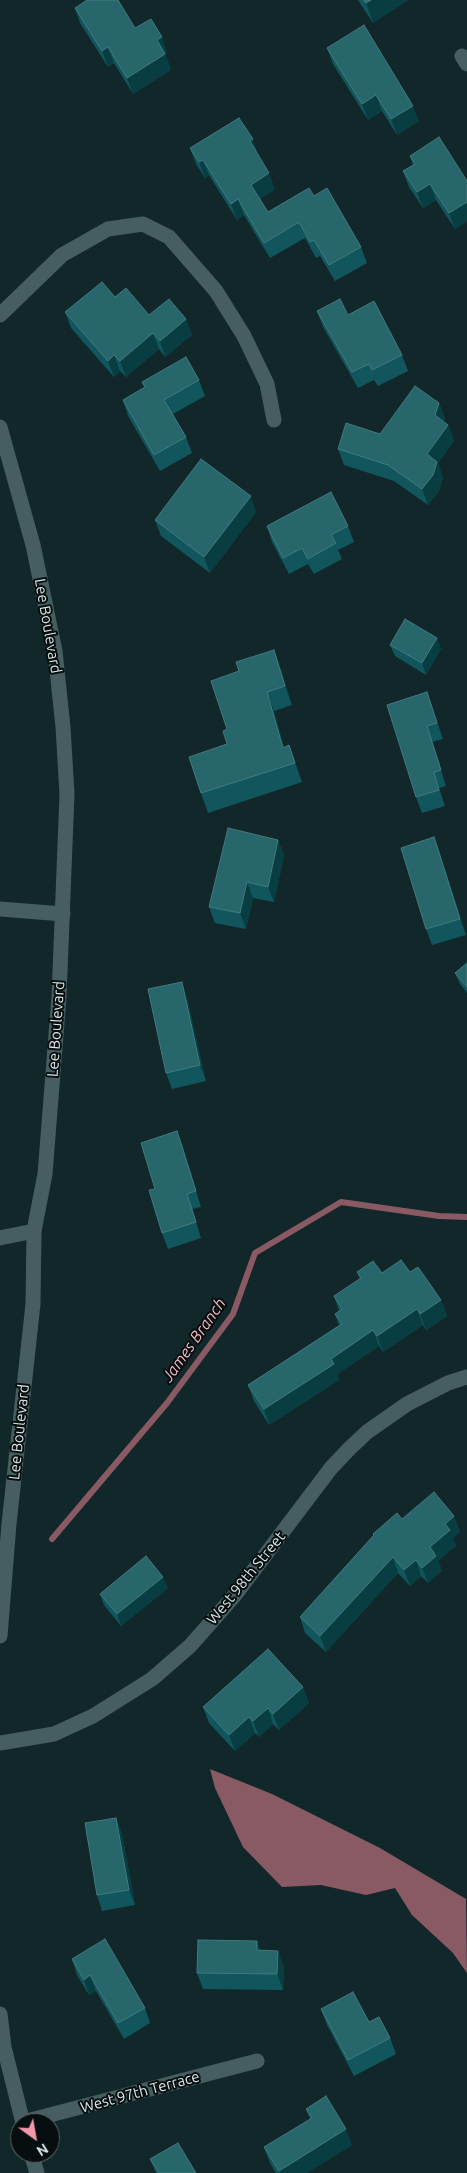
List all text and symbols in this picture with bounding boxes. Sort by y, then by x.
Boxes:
street label: Lee Boulevard [31,577,65,675]
street label: Lee Boulevard [44,980,68,1078]
water label: James Branch [158,1294,230,1386]
street label: Lee Boulevard [5,1383,33,1481]
street label: West 98th Street [203,1528,289,1628]
street label: West 97th Terrace [78,2067,202,2117]
north arrow [10,2113,60,2163]
text: N [34,2140,51,2159]

